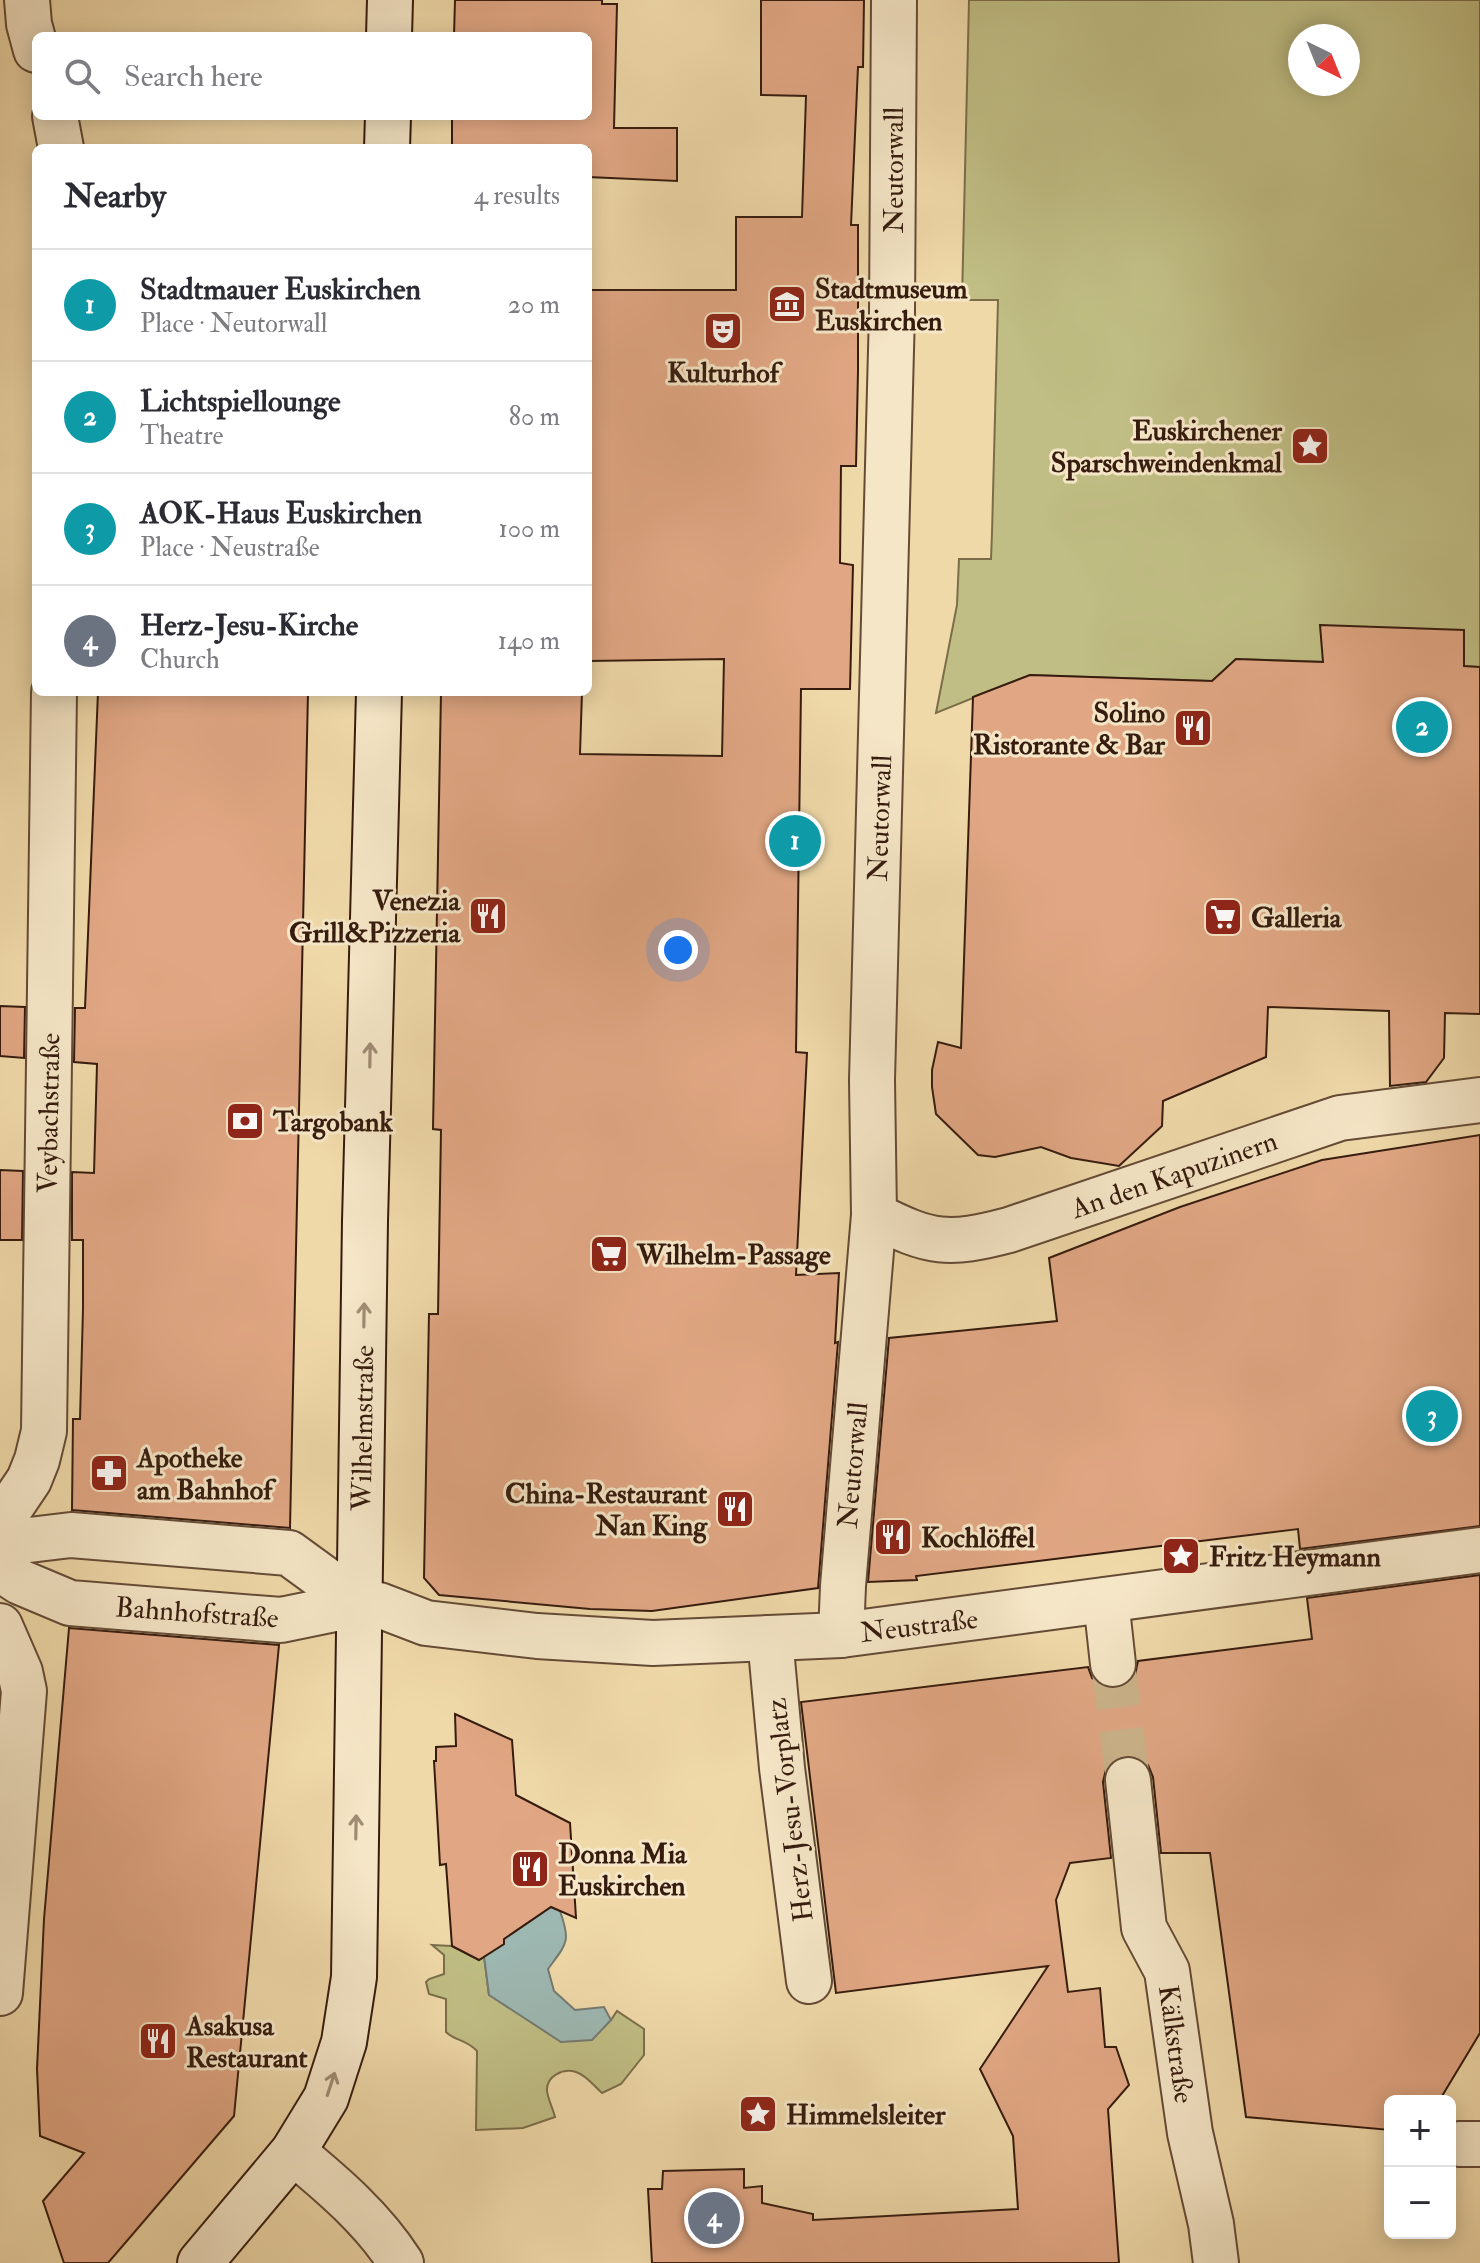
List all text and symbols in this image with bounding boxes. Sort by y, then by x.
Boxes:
north arrow [1288,24,1360,96]
search box [32,32,592,120]
icon: search [60,54,104,98]
text: Search here [124,58,263,95]
street label: Neutorwall [877,107,912,233]
text: Nearby [64,175,166,218]
text: 4 results [474,180,560,212]
text: Stadtmauer Euskirchen [140,271,421,308]
place label: Stadtmuseum Euskirchen [815,272,968,339]
museum icon: Stadtmuseum Euskirchen [766,283,808,325]
text: 1 [85,289,95,321]
text: 20 m [508,289,560,321]
text: Place · Neutorwall [140,308,327,340]
theatre icon: Kulturhof [702,310,744,352]
place label: Kulturhof [667,356,784,391]
text: Lichtspiellounge [140,383,341,420]
text: 2 [83,401,97,433]
text: 80 m [509,401,560,433]
place label: Euskirchener Sparschweindenkmal [1051,414,1283,481]
text: Theatre [140,420,223,452]
place icon: Euskirchener Sparschweindenkmal [1289,425,1331,467]
text: AOK-Haus Euskirchen [140,495,422,532]
text: 3 [85,513,95,545]
text: 100 m [499,513,560,545]
text: Place · Neustraße [140,532,320,564]
text: Herz-Jesu-Kirche [140,607,358,644]
text: 4 [83,625,97,657]
text: 140 m [498,625,560,657]
text: Church [140,644,220,676]
place label: Solino Ristorante & Bar [973,696,1166,763]
pin: 2 [1396,697,1448,757]
restaurant icon: Solino Ristorante & Bar [1172,707,1214,749]
street label: Neutorwall [861,754,900,882]
pin: 1 [769,811,821,871]
place label: Venezia Grill&Pizzeria [289,884,461,951]
restaurant icon: Venezia Grill&Pizzeria [467,895,509,937]
supermarket icon: Galleria [1202,896,1244,938]
place label: Galleria [1251,901,1343,936]
your location [658,930,698,970]
street label: Veybachstraße [31,1032,68,1193]
one-way arrow [362,1042,377,1069]
bank icon: Targobank [224,1100,266,1142]
place label: Targobank [272,1105,393,1140]
street label: An den Kapuzinern [1066,1124,1282,1227]
supermarket icon: Wilhelm-Passage [588,1233,630,1275]
place label: Wilhelm-Passage [636,1238,831,1273]
one-way arrow [356,1302,371,1329]
street label: Wilhelmstraße [345,1345,382,1512]
pin: 3 [1406,1386,1458,1446]
street label: Neutorwall [831,1401,876,1530]
place label: Apotheke am Bahnhof [136,1441,277,1508]
pharmacy icon: Apotheke am Bahnhof [88,1452,130,1494]
place label: China-Restaurant Nan King [505,1477,708,1544]
restaurant icon: China-Restaurant Nan King [714,1488,756,1530]
restaurant icon: Kochlöffel [872,1516,914,1558]
place label: Kochlöffel [921,1521,1036,1556]
place icon: Fritz Heymann [1160,1535,1202,1577]
place label: Fritz Heymann [1209,1540,1381,1575]
street label: Bahnhofstraße [114,1590,280,1637]
street label: Neustraße [858,1602,980,1651]
street label: Herz-Jesu-Vorplatz [759,1695,822,1924]
one-way arrow [348,1814,363,1841]
place label: Donna Mia Euskirchen [558,1837,688,1904]
restaurant icon: Donna Mia Euskirchen [509,1848,551,1890]
street label: Kälkstraße [1150,1983,1201,2106]
place label: Asakusa Restaurant [185,2009,308,2076]
restaurant icon: Asakusa Restaurant [137,2020,179,2062]
one-way arrow [325,2072,339,2097]
place icon: Himmelsleiter [737,2093,779,2135]
map controls [1384,2095,1456,2239]
button: + [1384,2095,1456,2167]
place label: Himmelsleiter [786,2098,946,2133]
button: − [1384,2167,1456,2239]
pin: 4 [688,2188,740,2248]

